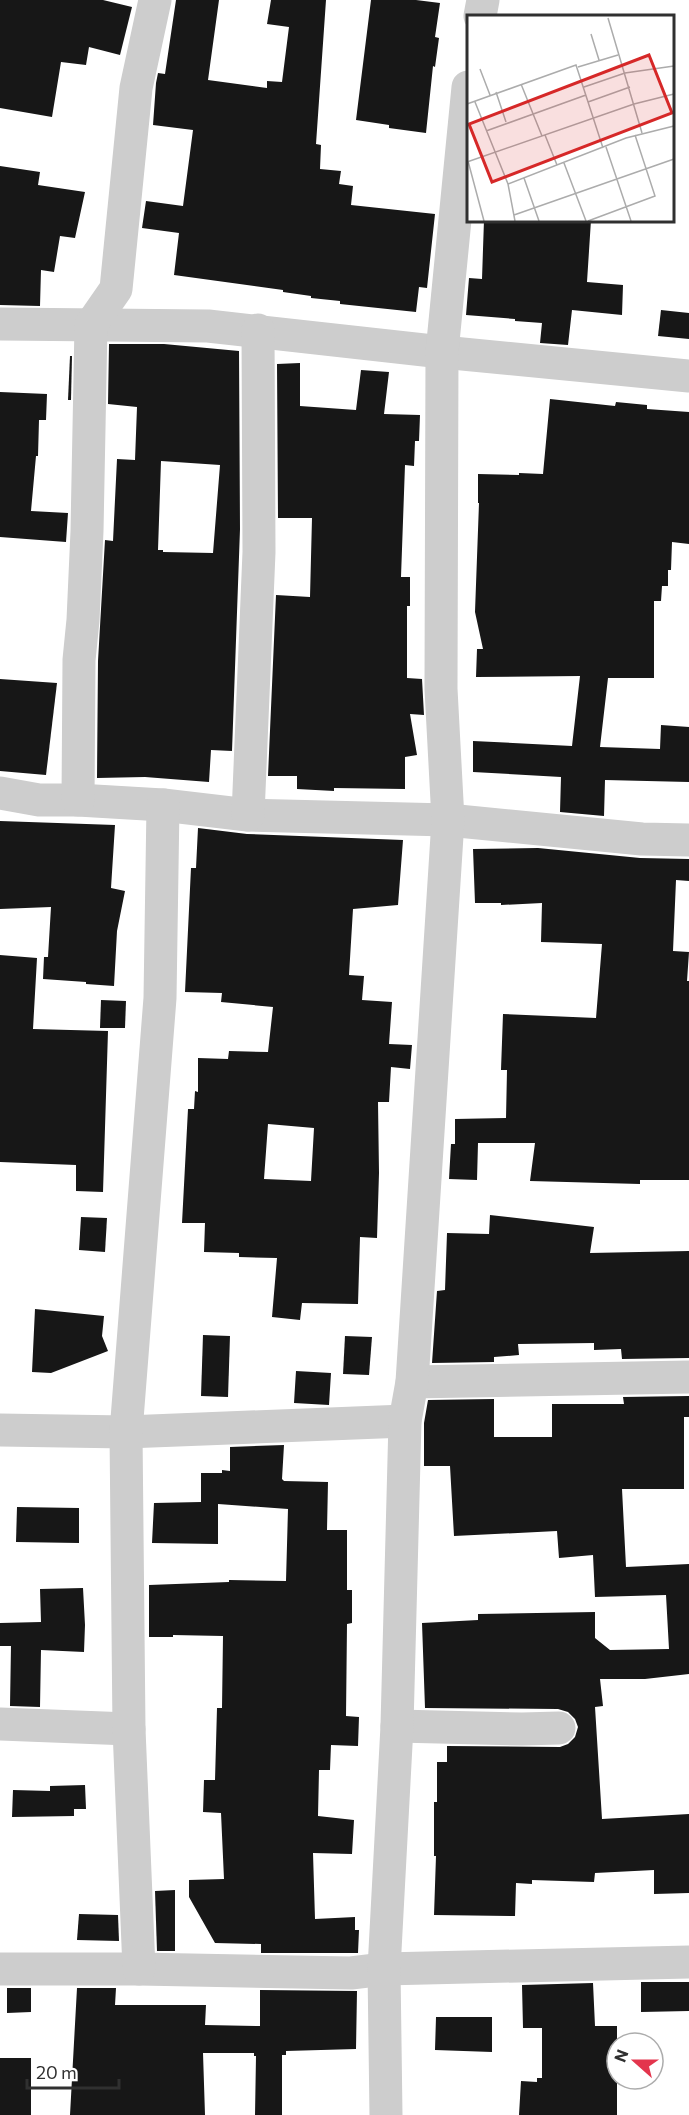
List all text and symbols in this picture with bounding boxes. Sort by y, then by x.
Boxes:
inset map [467,15,674,222]
north arrow [605,2031,665,2091]
text: N [610,2046,632,2064]
scale bar [27,2052,118,2090]
text: 20 m [36,2061,77,2083]

